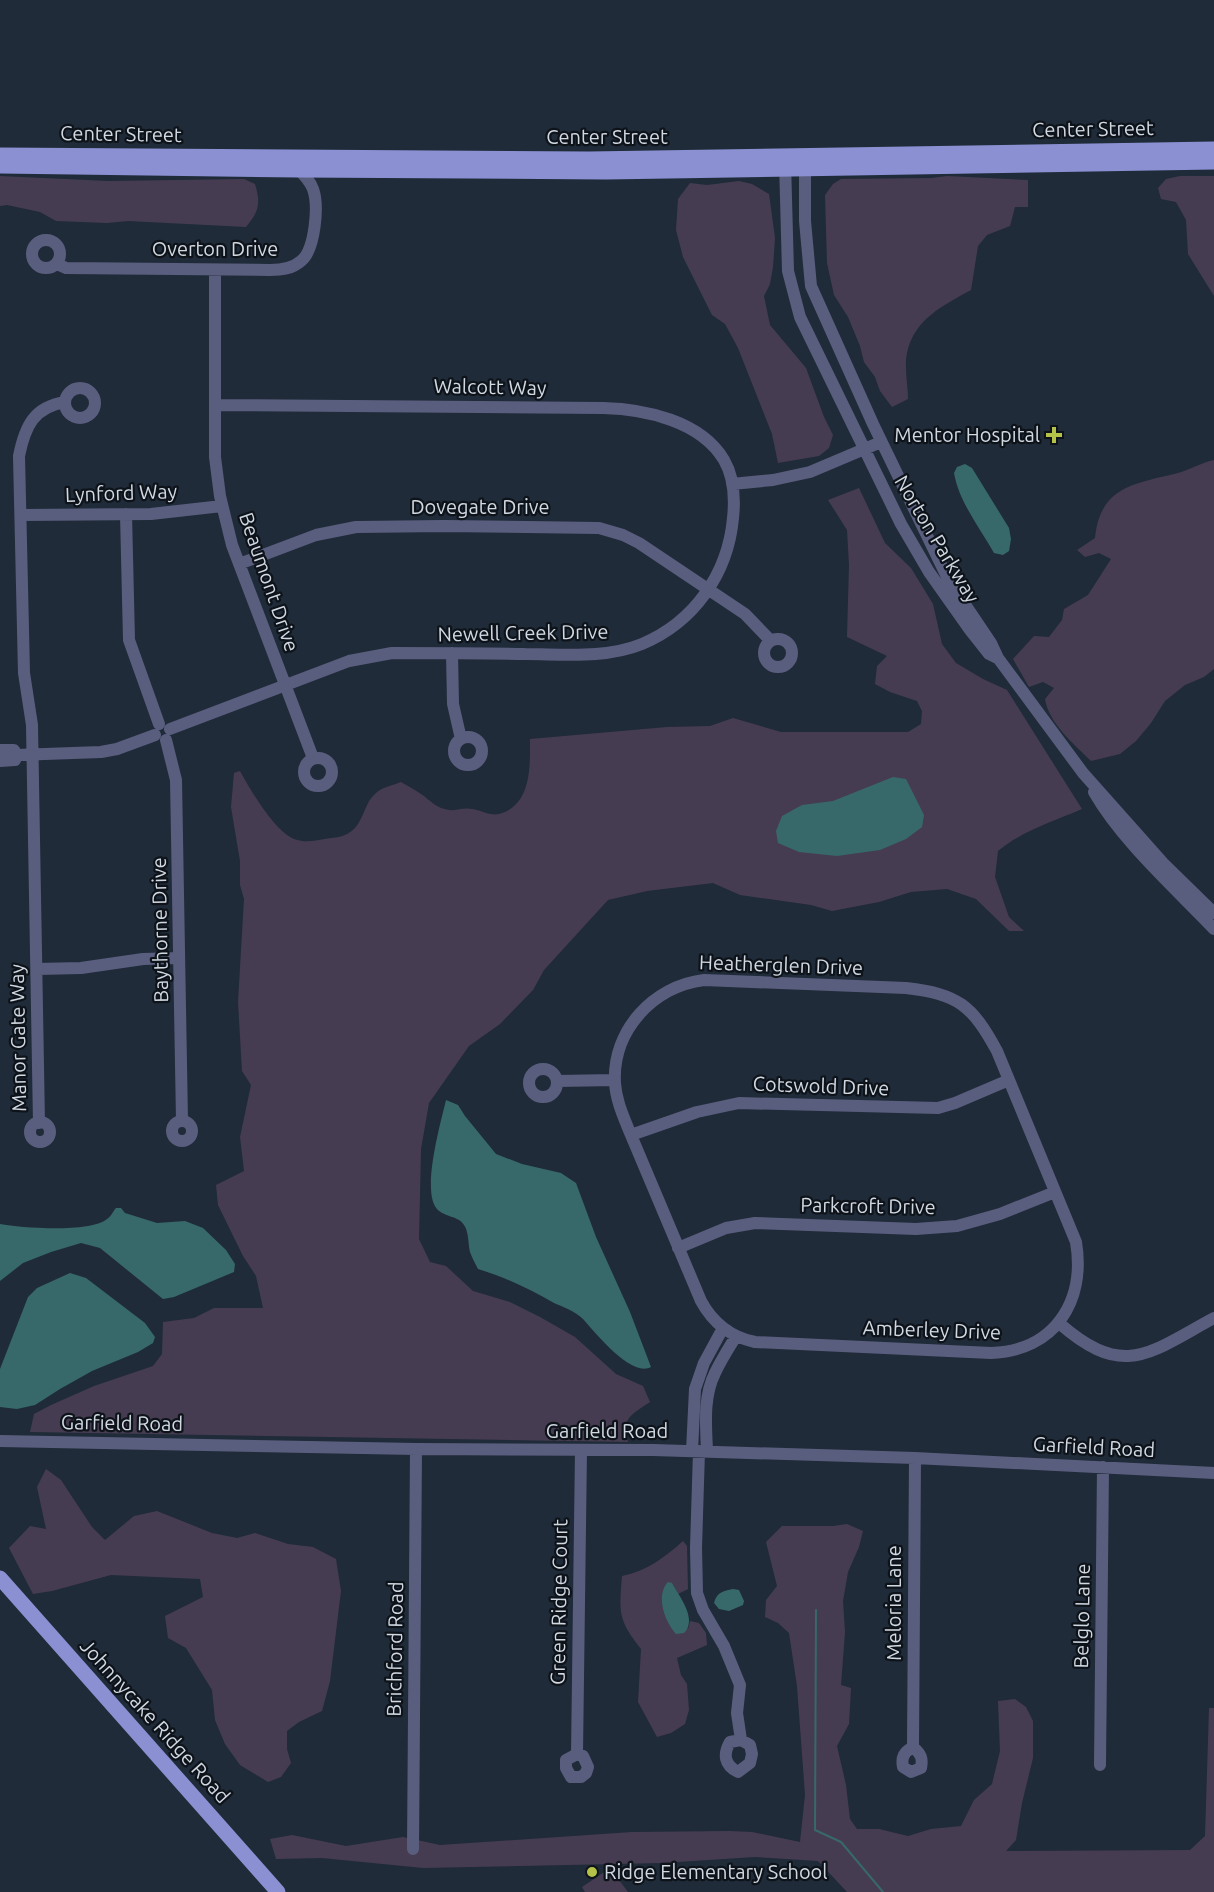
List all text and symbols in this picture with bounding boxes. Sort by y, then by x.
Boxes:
street label: Center Street [1032,116,1154,141]
street label: Center Street [60,121,182,146]
street label: Center Street [546,125,668,148]
street label: Overton Drive [152,237,278,260]
street label: Walcott Way [433,374,547,399]
place label: Mentor Hospital [894,423,1040,446]
marker: Mentor Hospital [1045,426,1063,444]
street label: Norton Parkway [890,471,985,607]
street label: Lynford Way [65,479,178,506]
street label: Dovegate Drive [410,495,550,518]
street label: Beaumont Drive [235,509,304,654]
street label: Newell Creek Drive [437,620,609,645]
street label: Baythorne Drive [147,857,172,1003]
street label: Heatherglen Drive [699,950,863,979]
street label: Manor Gate Way [5,964,30,1112]
street label: Cotswold Drive [752,1072,890,1099]
street label: Parkcroft Drive [800,1193,936,1218]
street label: Amberley Drive [862,1316,1002,1343]
street label: Garfield Road [61,1410,183,1435]
street label: Garfield Road [546,1419,668,1442]
street label: Garfield Road [1032,1432,1156,1461]
street label: Green Ridge Court [546,1519,571,1685]
street label: Meloria Lane [882,1545,905,1661]
street label: Belglo Lane [1069,1563,1094,1669]
street label: Brichford Road [382,1581,407,1717]
street label: Johnnycake Ridge Road [76,1634,235,1807]
place label: Ridge Elementary School [604,1860,828,1883]
marker: Ridge Elementary School [585,1865,599,1879]

